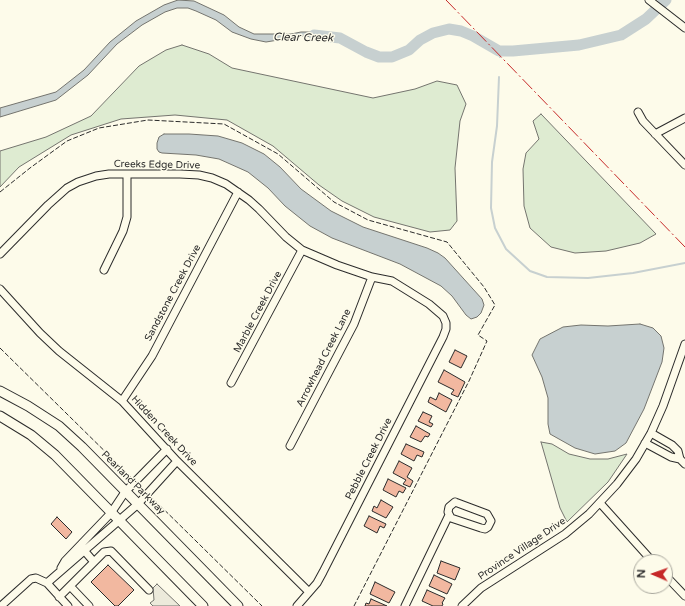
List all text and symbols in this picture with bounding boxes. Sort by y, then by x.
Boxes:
water label: Clear Creek [273,31,333,45]
street label: Creeks Edge Drive [114,158,200,172]
street label: Sandstone Creek Drive [142,243,204,343]
street label: Marble Creek Drive [231,269,285,355]
street label: Arrowhead Creek Lane [294,307,354,409]
street label: Hidden Creek Drive [128,393,200,469]
street label: Pebble Creek Drive [343,416,395,502]
street label: Pearland Parkway [99,449,167,517]
street label: Province Village Drive [476,515,568,583]
north arrow [633,554,673,594]
text: N [635,569,648,578]

